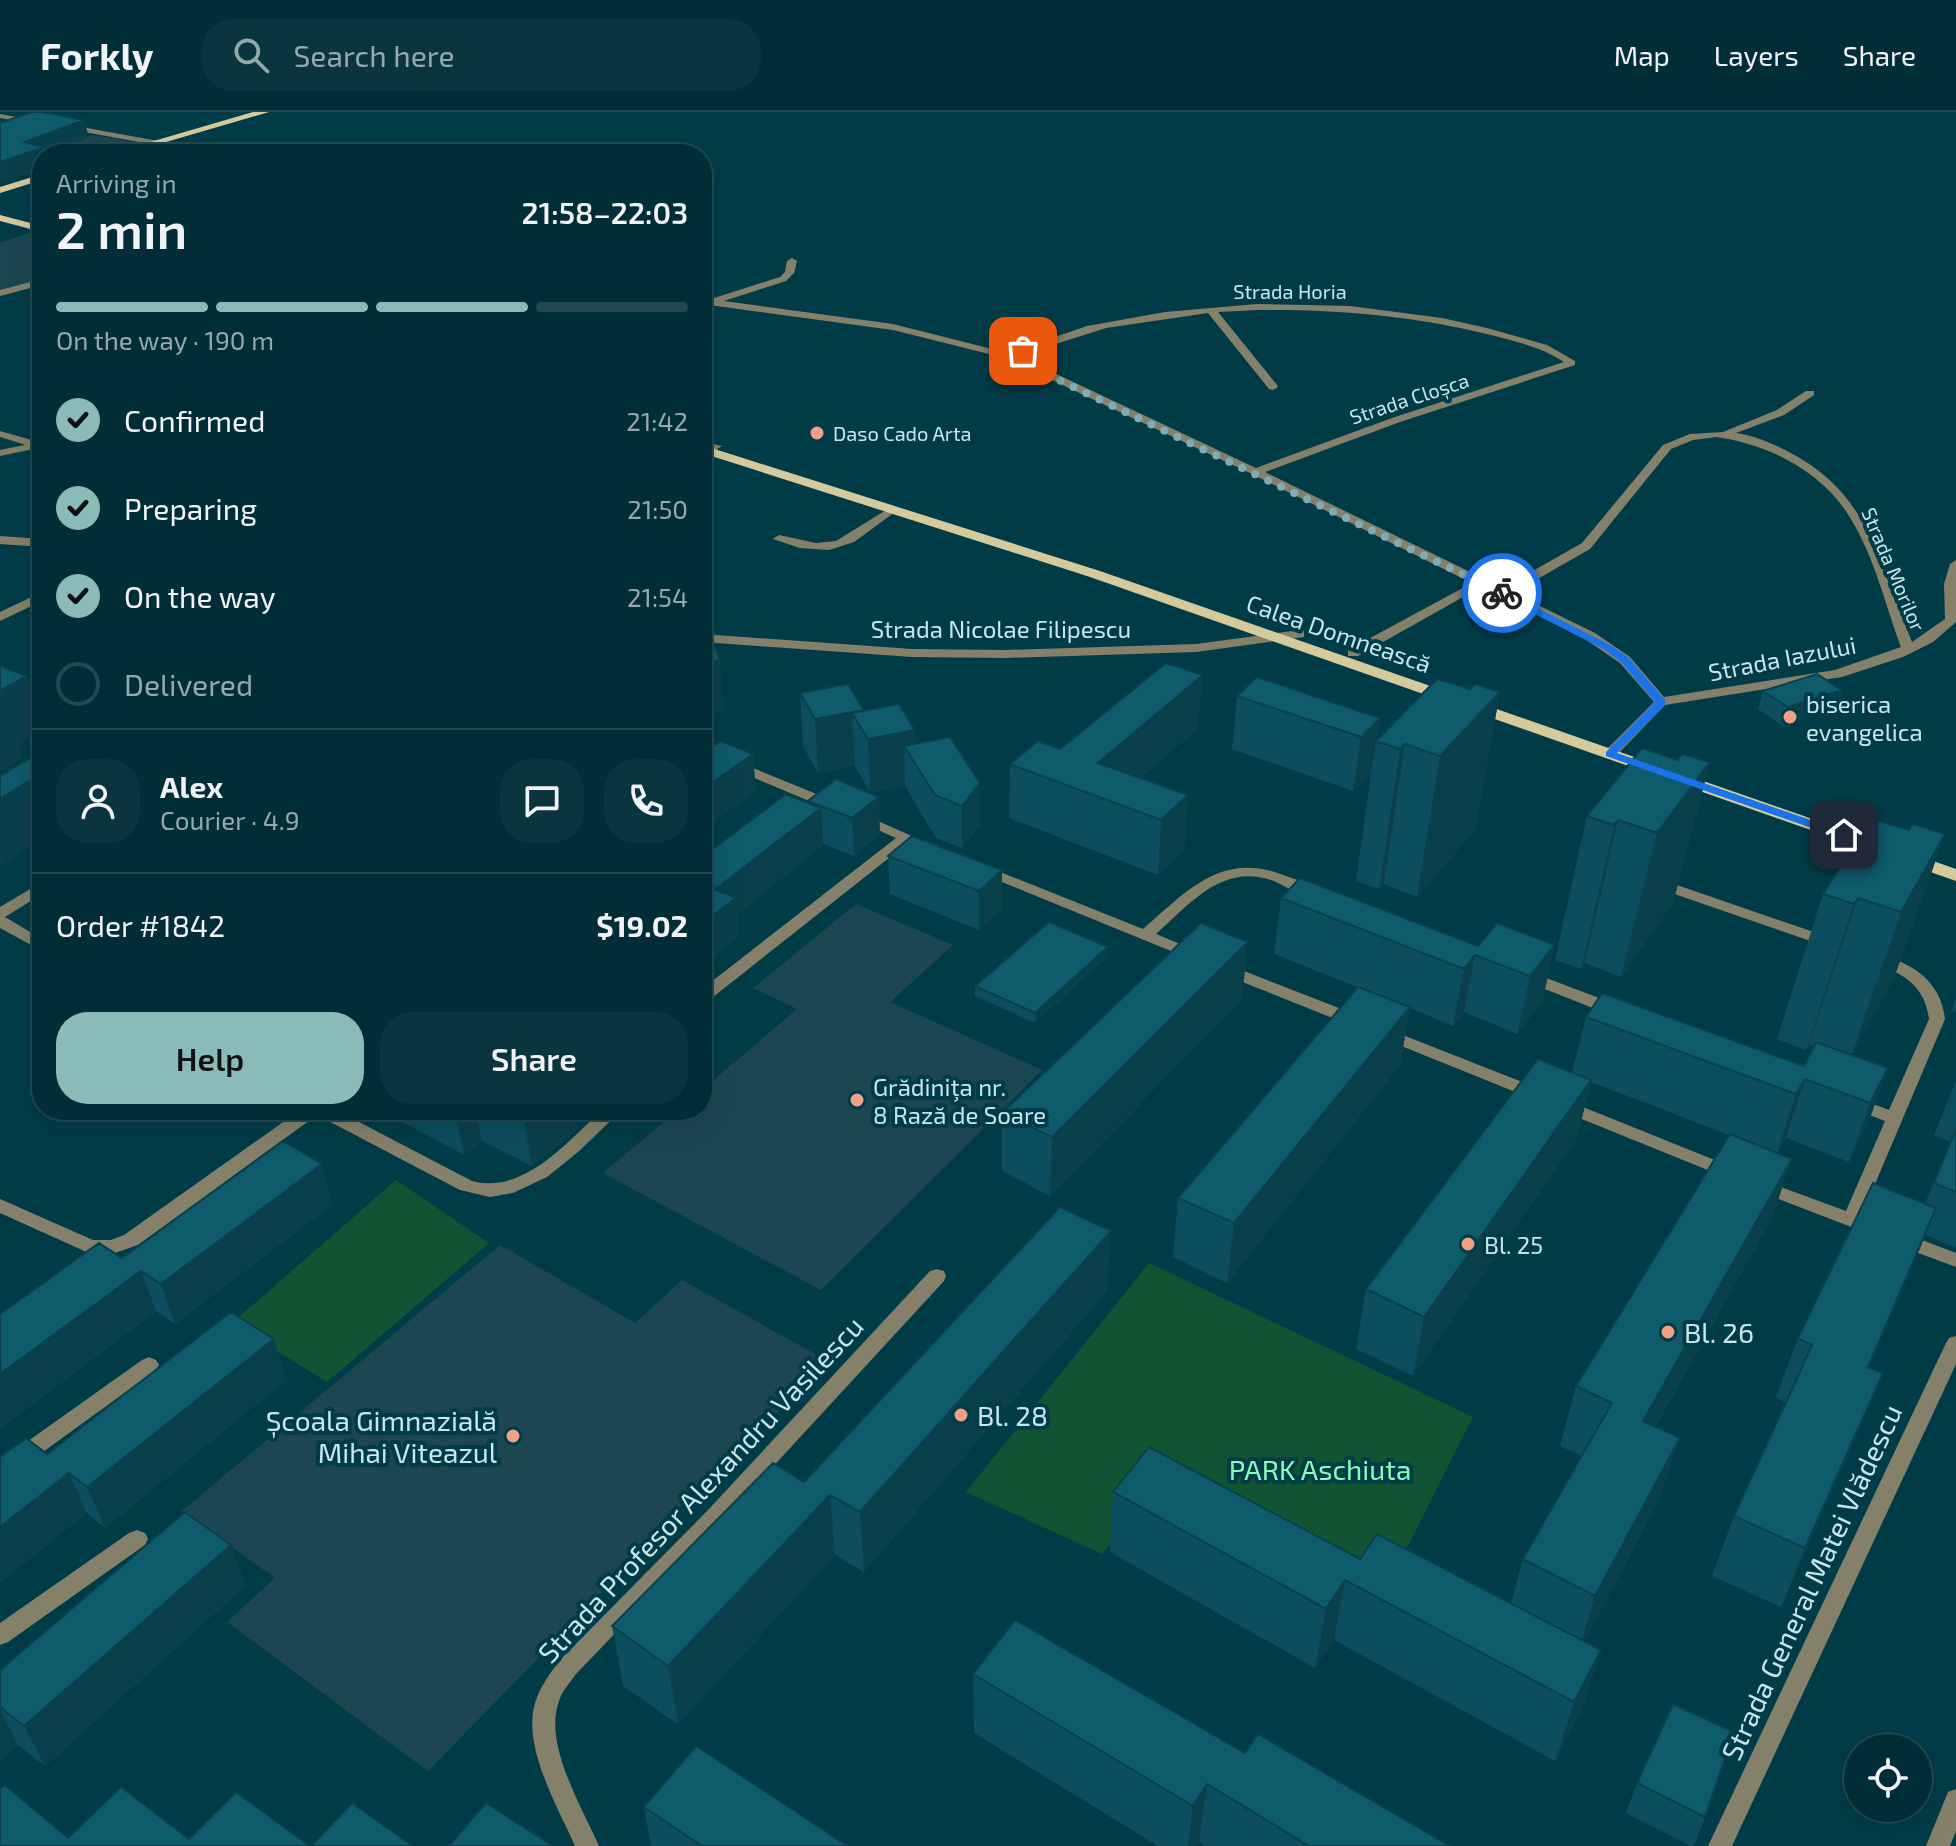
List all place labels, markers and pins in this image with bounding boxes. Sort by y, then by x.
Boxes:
pin [989,317,1057,385]
place label: Daso Cado Arta [833,421,971,445]
marker: Daso Cado Arta [808,424,826,442]
place label: biserica evangelica [1806,689,1923,746]
marker: biserica evangelica [1781,708,1799,726]
pin [1810,801,1878,869]
place label: Grădiniţa nr. 8 Rază de Soare [873,1072,1046,1129]
marker: Grădiniţa nr. 8 Rază de Soare [848,1091,866,1109]
place label: Bl. 25 [1484,1230,1543,1259]
marker: Bl. 25 [1459,1235,1477,1253]
place label: Bl. 26 [1684,1315,1754,1349]
marker: Bl. 26 [1659,1323,1677,1341]
place label: Bl. 28 [977,1398,1048,1432]
place label: Școala Gimnazială Mihai Viteazul [266,1403,498,1469]
marker: Bl. 28 [952,1406,970,1424]
marker: Școala Gimnazială Mihai Viteazul [504,1427,522,1445]

